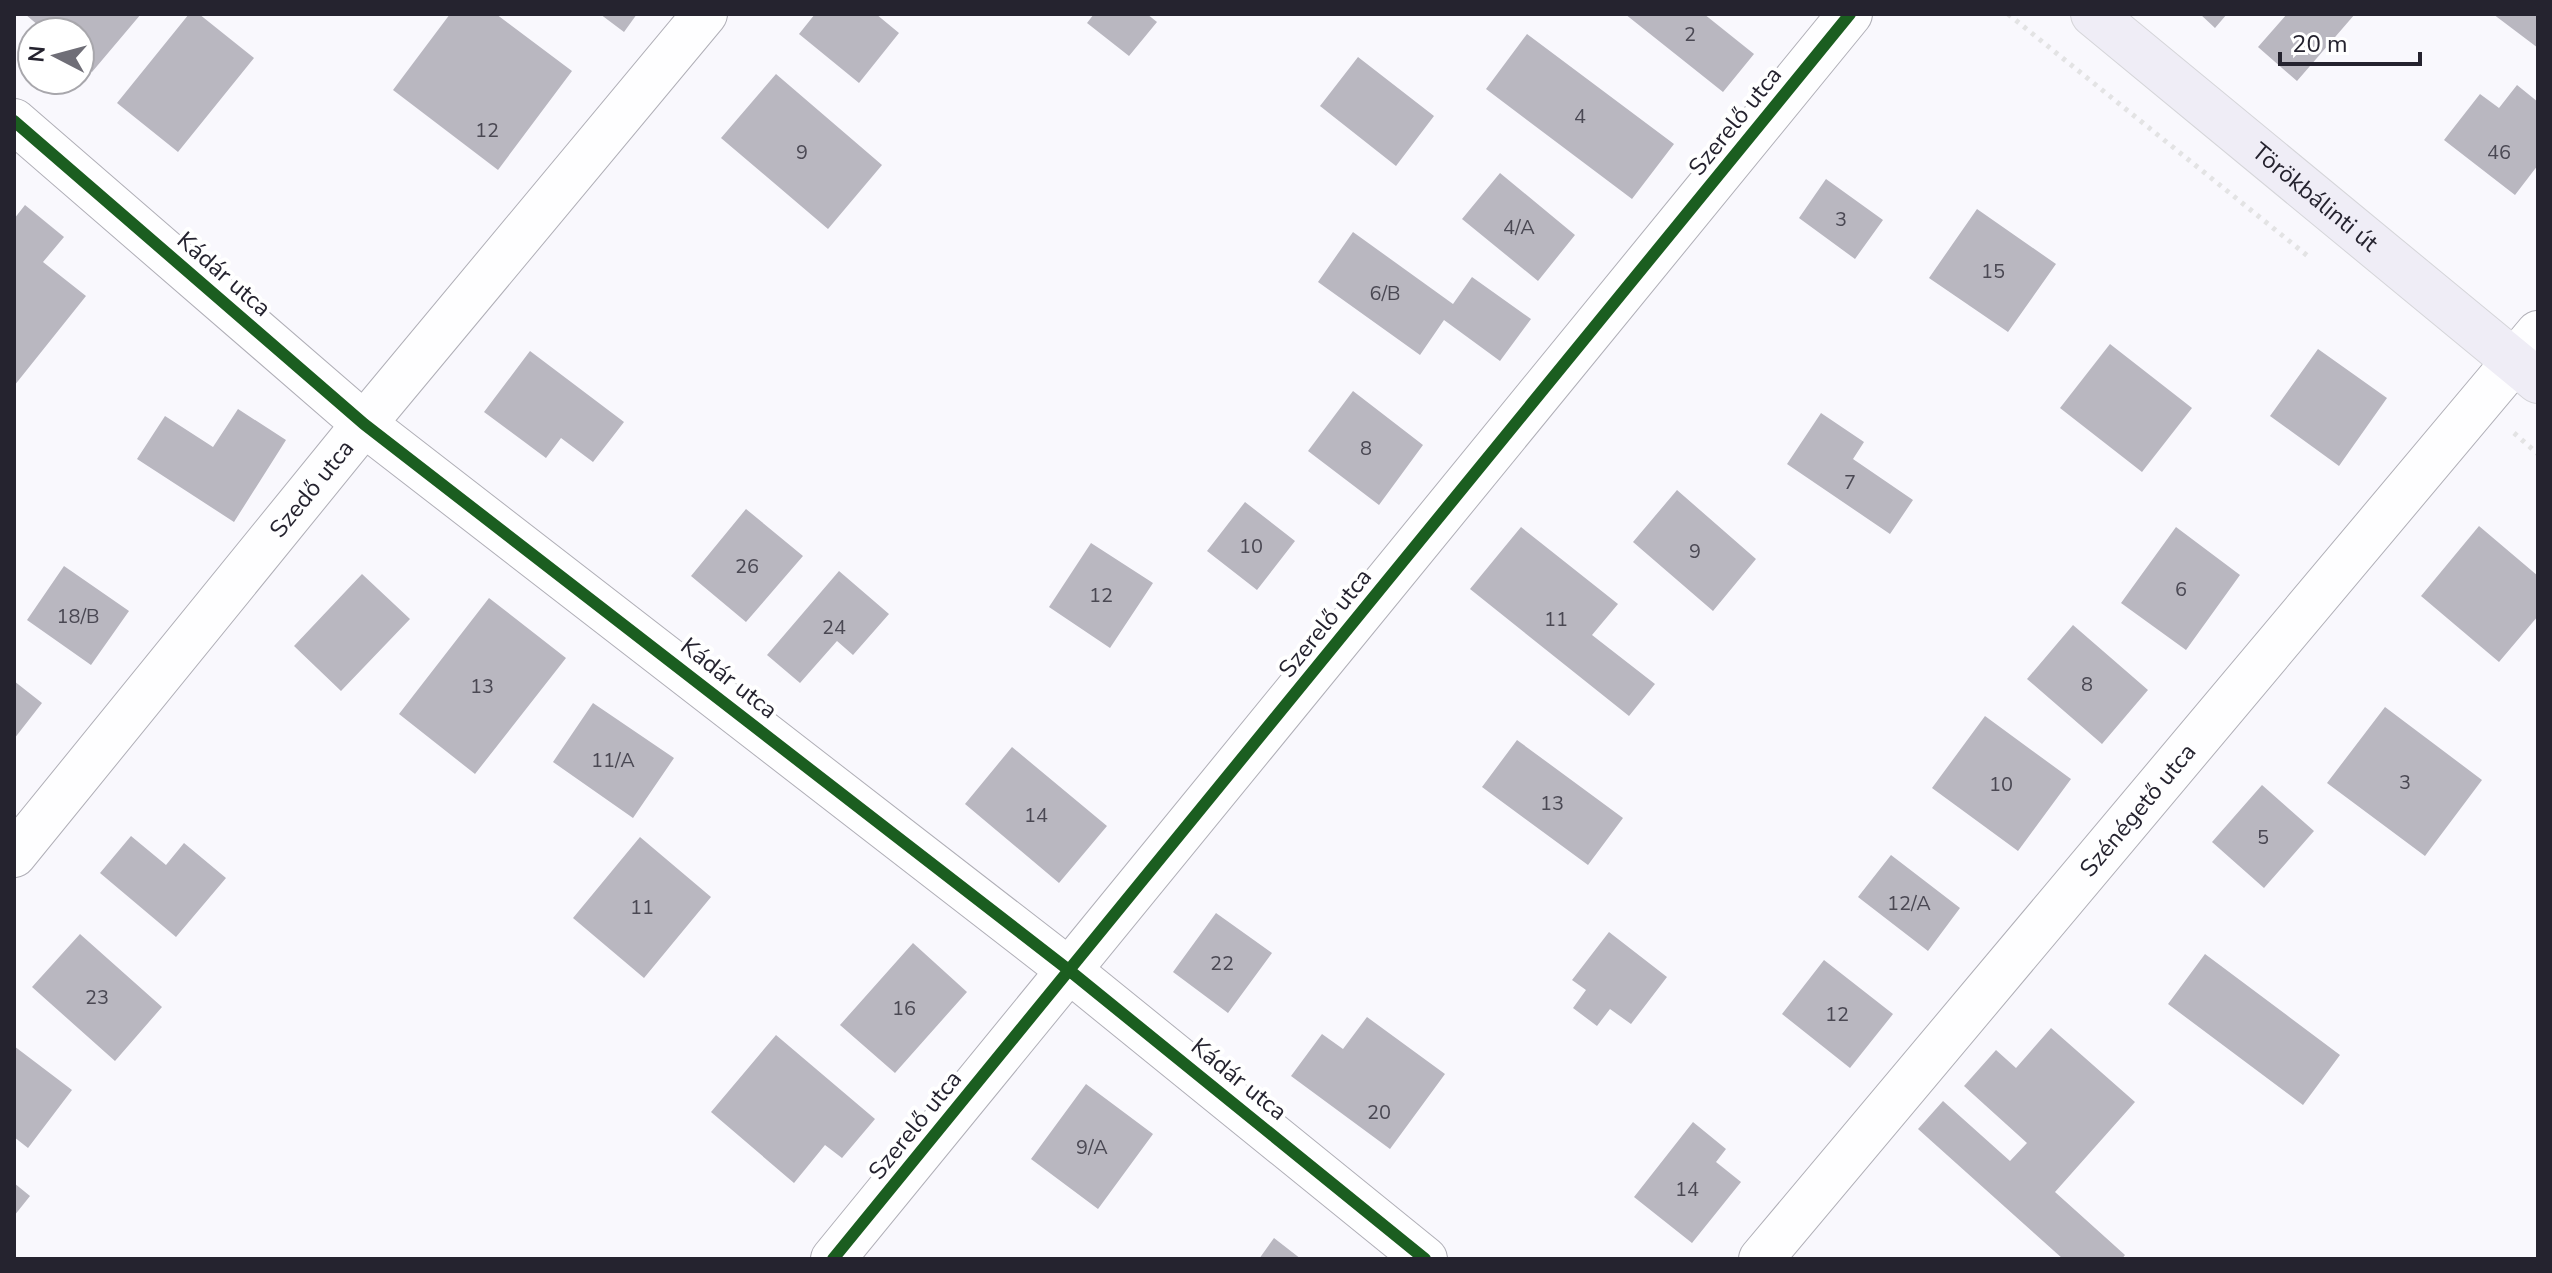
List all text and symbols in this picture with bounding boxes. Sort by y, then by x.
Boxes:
north arrow [16,16,96,96]
scale bar [2280,16,2420,66]
house number: 2 [1684,21,1696,48]
text: 20 m [2292,28,2348,60]
text: N [21,44,53,64]
street label: Szerelő utca [1681,60,1789,182]
house number: 4 [1574,103,1586,130]
house number: 12 [475,117,499,144]
street label: Törökbálinti út [2245,136,2386,259]
house number: 9 [796,139,808,166]
house number: 46 [2487,139,2511,166]
house number: 3 [1835,206,1847,233]
house number: 4/A [1503,214,1535,241]
street label: Kádár utca [170,224,278,324]
house number: 15 [1981,258,2005,285]
house number: 6/B [1369,280,1401,307]
street label: Szedő utca [262,433,361,544]
house number: 8 [1360,435,1372,462]
house number: 7 [1844,469,1856,496]
house number: 10 [1239,533,1263,560]
house number: 9 [1689,538,1701,565]
house number: 26 [735,553,759,580]
street label: Szerelő utca [1271,562,1379,684]
house number: 6 [2175,576,2187,603]
house number: 12 [1089,582,1113,609]
house number: 18/B [56,603,100,630]
house number: 11 [1544,606,1568,633]
house number: 24 [822,614,846,641]
street label: Kádár utca [674,630,784,726]
house number: 8 [2081,671,2093,698]
house number: 13 [470,673,494,700]
street label: Szénégető utca [2072,737,2203,884]
house number: 11/A [591,747,635,774]
house number: 3 [2399,769,2411,796]
house number: 10 [1989,771,2013,798]
house number: 13 [1540,790,1564,817]
house number: 14 [1024,802,1048,829]
house number: 5 [2257,824,2269,851]
house number: 12/A [1887,890,1931,917]
house number: 11 [630,894,654,921]
house number: 22 [1210,950,1234,977]
house number: 23 [85,984,109,1011]
house number: 16 [892,995,916,1022]
house number: 12 [1825,1001,1849,1028]
street label: Kádár utca [1184,1030,1294,1128]
street label: Szerelő utca [861,1064,969,1186]
house number: 20 [1367,1099,1391,1126]
house number: 9/A [1076,1134,1108,1161]
house number: 14 [1675,1176,1699,1203]

